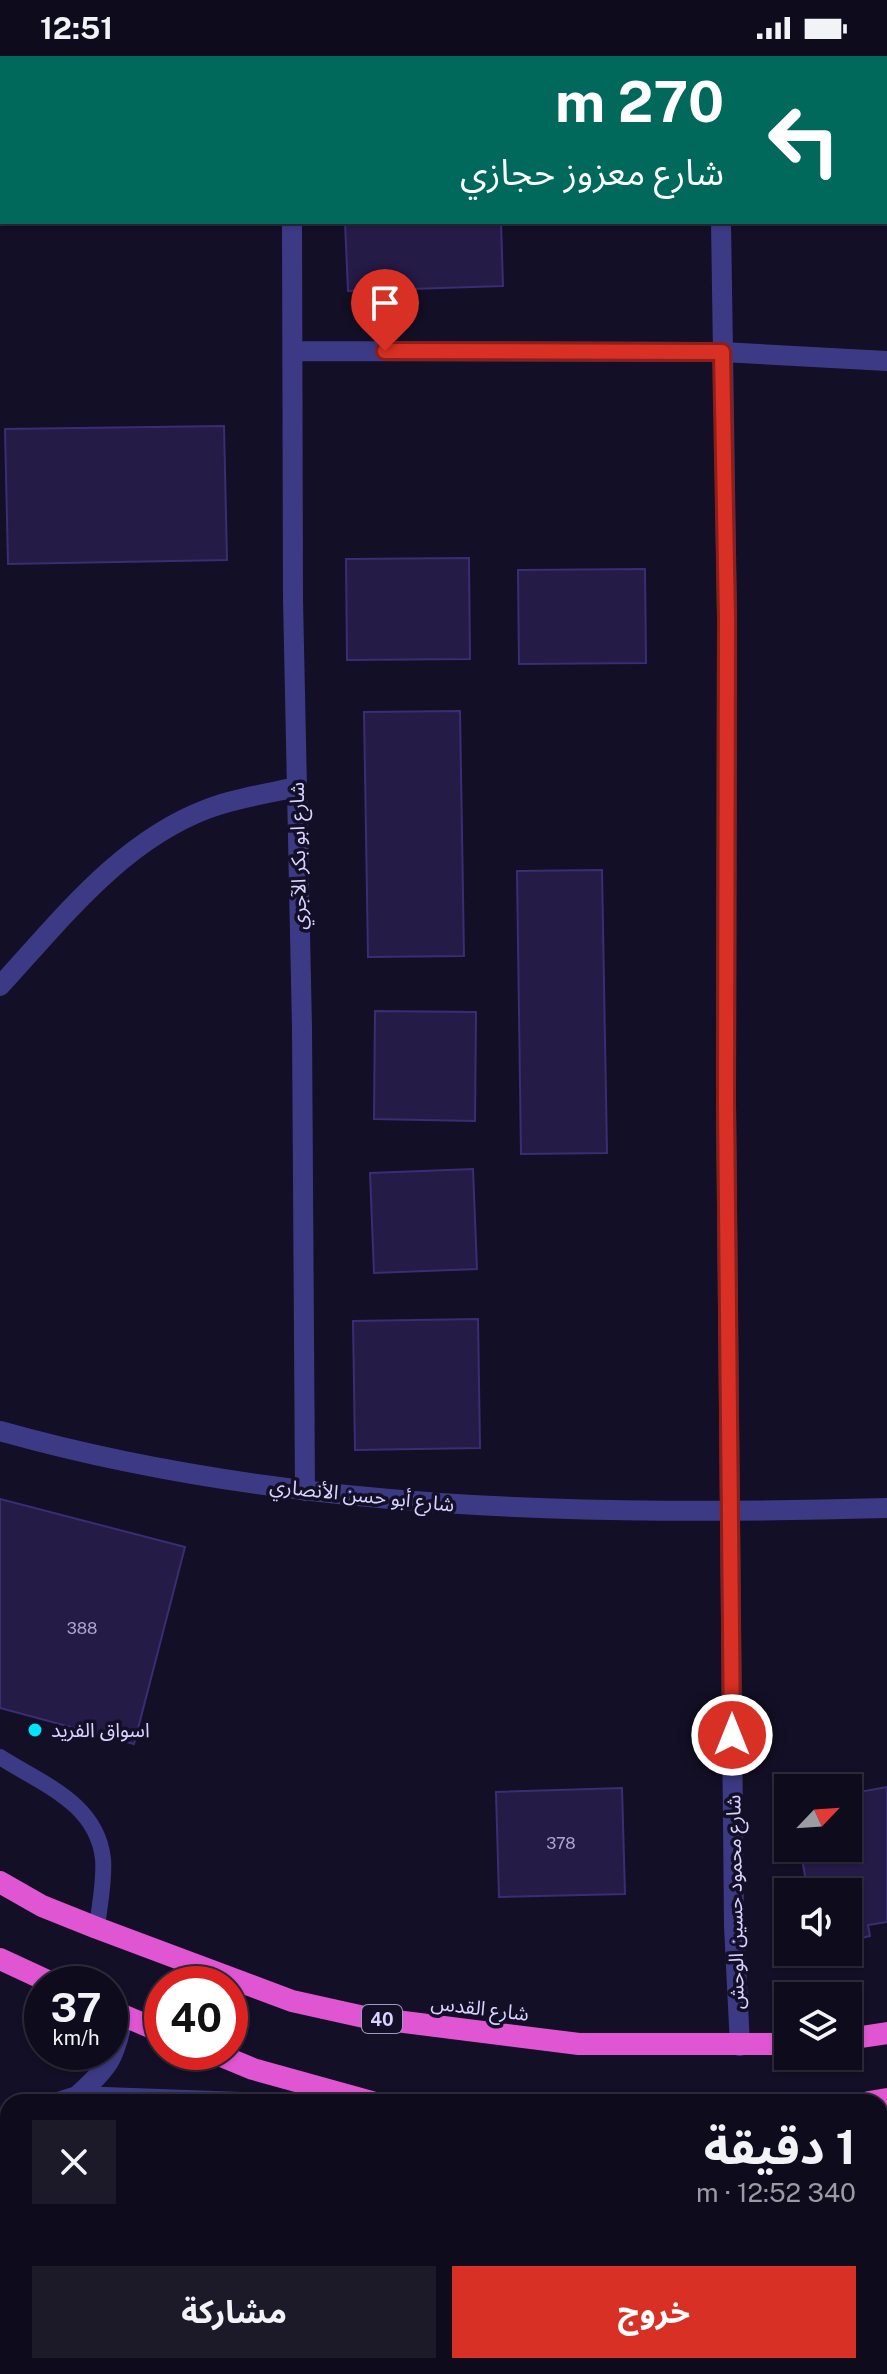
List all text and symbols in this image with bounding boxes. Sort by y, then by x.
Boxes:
text: 12:51 [40,10,113,46]
text: 270 m [555,69,724,135]
icon: left [752,88,856,192]
text: شارع معزوز حجازي [460,151,724,193]
pin [351,269,419,351]
icon: arrive [363,281,407,325]
street label: شارع ابو بكر الآجري [285,782,315,930]
street label: شارع أبو حسن الأنصاري [268,1473,456,1520]
house number: 388 [67,1619,97,1638]
position arrow [690,1693,774,1777]
place label: اسواق الفريد [51,1718,150,1742]
marker: اسواق الفريد [26,1721,44,1739]
north arrow [774,1774,862,1862]
map controls [774,1774,862,2070]
street label: شارع محمود حسين الوحش [721,1794,752,2010]
house number: 378 [546,1834,576,1853]
button: sound [774,1878,862,1966]
speed limit sign: 40 [144,1966,248,2070]
button: layers [774,1982,862,2070]
text: 37 [51,1984,101,2031]
street label: شارع القدس [429,1990,530,2029]
road number: 40 [362,2005,402,2033]
text: km/h [52,2026,100,2050]
text: 1 دقيقة [704,2118,856,2175]
button: close [32,2120,116,2204]
text: 340 m · 12:52 [696,2177,856,2208]
button: مشاركة [32,2266,436,2358]
button: خروج [452,2266,856,2358]

